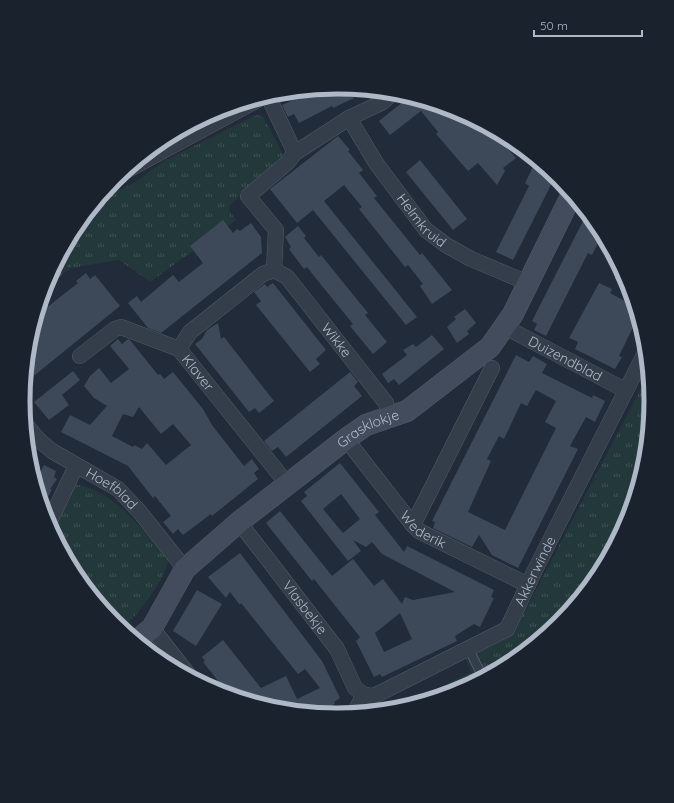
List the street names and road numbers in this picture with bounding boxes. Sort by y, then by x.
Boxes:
street label: Helmkruid [393,190,450,251]
street label: Wikke [317,319,356,361]
street label: Duizendblad [525,332,605,385]
street label: Klaver [178,351,218,395]
street label: Grasklokje [333,405,402,452]
street label: Hoefblad [83,463,142,513]
street label: Wederik [396,507,449,552]
street label: Akkerwinde [510,533,560,609]
street label: Vlasbekje [279,577,331,638]

